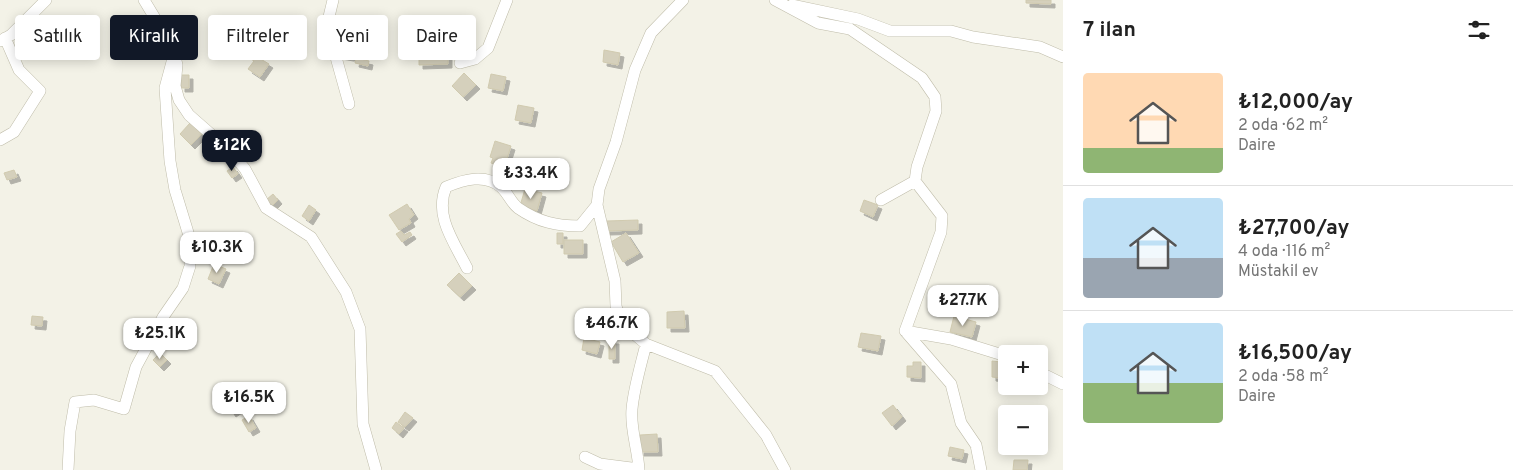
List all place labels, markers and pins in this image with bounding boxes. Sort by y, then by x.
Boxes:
pin: ₺12K [202,130,262,172]
pin: ₺33.4K [490,158,572,200]
pin: ₺10.3K [176,232,258,274]
pin: ₺27.7K [922,284,1004,327]
pin: ₺46.7K [571,308,653,350]
pin: ₺25.1K [119,318,201,360]
pin: ₺16.5K [208,382,290,424]

